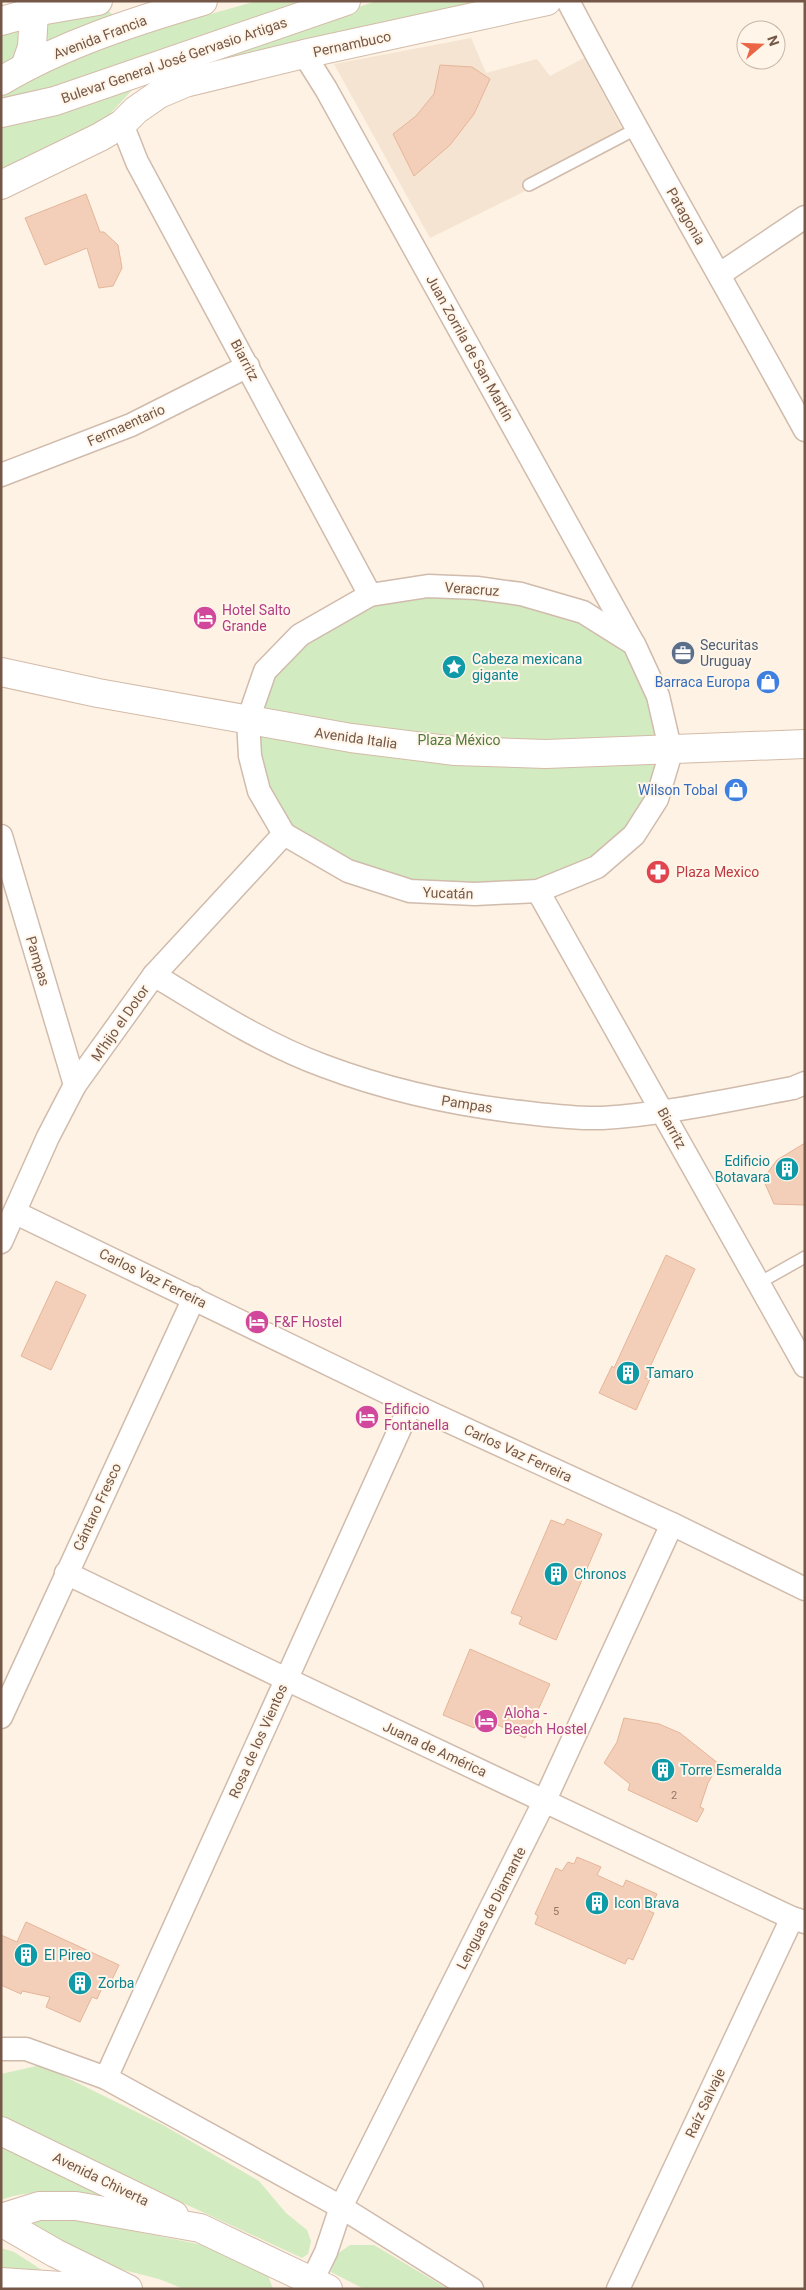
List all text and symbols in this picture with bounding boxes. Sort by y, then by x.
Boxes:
street label: Avenida Francia [51,12,149,62]
street label: Bulevar General José Gervasio Artigas [59,14,289,106]
north arrow [736,20,786,70]
street label: Pernambuco [311,28,393,60]
text: N [764,33,782,48]
street label: Patagonia [663,185,709,247]
street label: Juan Zorrila de San Martín [423,272,517,424]
street label: Biarritz [228,337,262,383]
street label: Fermaentario [85,401,167,449]
street label: Veracruz [444,579,500,599]
place label: Hotel Salto Grande [222,602,291,634]
hotel icon: Hotel Salto Grande [192,605,218,631]
place label: Securitas Uruguay [700,637,758,669]
office icon: Securitas Uruguay [670,640,696,666]
place label: Cabeza mexicana gigante [472,651,582,683]
place icon: Cabeza mexicana gigante [441,654,467,680]
shop icon: Barraca Europa [755,669,781,695]
place label: Barraca Europa [655,674,750,690]
street label: Avenida Italia [314,724,398,752]
park label: Plaza México [417,732,501,748]
shop icon: Wilson Tobal [723,777,749,803]
place label: Wilson Tobal [638,782,718,798]
pharmacy icon: Plaza Mexico [645,859,671,885]
place label: Plaza Mexico [676,864,759,880]
street label: Yucatán [422,884,474,902]
street label: Pampas [23,934,53,988]
street label: M'hijo el Dotor [88,982,152,1064]
street label: Pampas [440,1092,494,1116]
street label: Biarritz [654,1105,690,1151]
place label: Edificio Botavara [715,1153,770,1185]
building icon: Edificio Botavara [774,1156,800,1182]
street label: Carlos Vaz Ferreira [97,1245,209,1311]
hotel icon: F&F Hostel [244,1309,270,1335]
place label: F&F Hostel [274,1314,342,1330]
building icon: Tamaro [615,1360,641,1386]
place label: Tamaro [646,1365,694,1381]
place label: Edificio Fontanella [384,1401,449,1433]
hotel icon: Edificio Fontanella [354,1404,380,1430]
street label: Carlos Vaz Ferreira [461,1421,575,1485]
street label: Cántaro Fresco [70,1461,124,1553]
building icon: Chronos [543,1561,569,1587]
place label: Chronos [574,1566,626,1582]
street label: Rosa de los Vientos [226,1682,290,1800]
place label: Aloha - Beach Hostel [504,1705,587,1737]
hotel icon: Aloha - Beach Hostel [473,1708,499,1734]
street label: Juana de América [381,1718,489,1780]
building icon: Torre Esmeralda [650,1757,676,1783]
place label: Torre Esmeralda [680,1762,782,1778]
house number: 2 [671,1789,677,1802]
street label: Lenguas de Diamante [453,1844,529,1972]
building icon: Icon Brava [584,1890,610,1916]
place label: Icon Brava [614,1895,679,1911]
house number: 5 [553,1905,559,1918]
building icon: El Pireo [13,1942,39,1968]
place label: El Pireo [44,1947,91,1963]
building icon: Zorba [67,1970,93,1996]
place label: Zorba [98,1975,134,1991]
street label: Raíz Salvaje [682,2066,728,2140]
street label: Avenida Chiverta [50,2149,152,2209]

